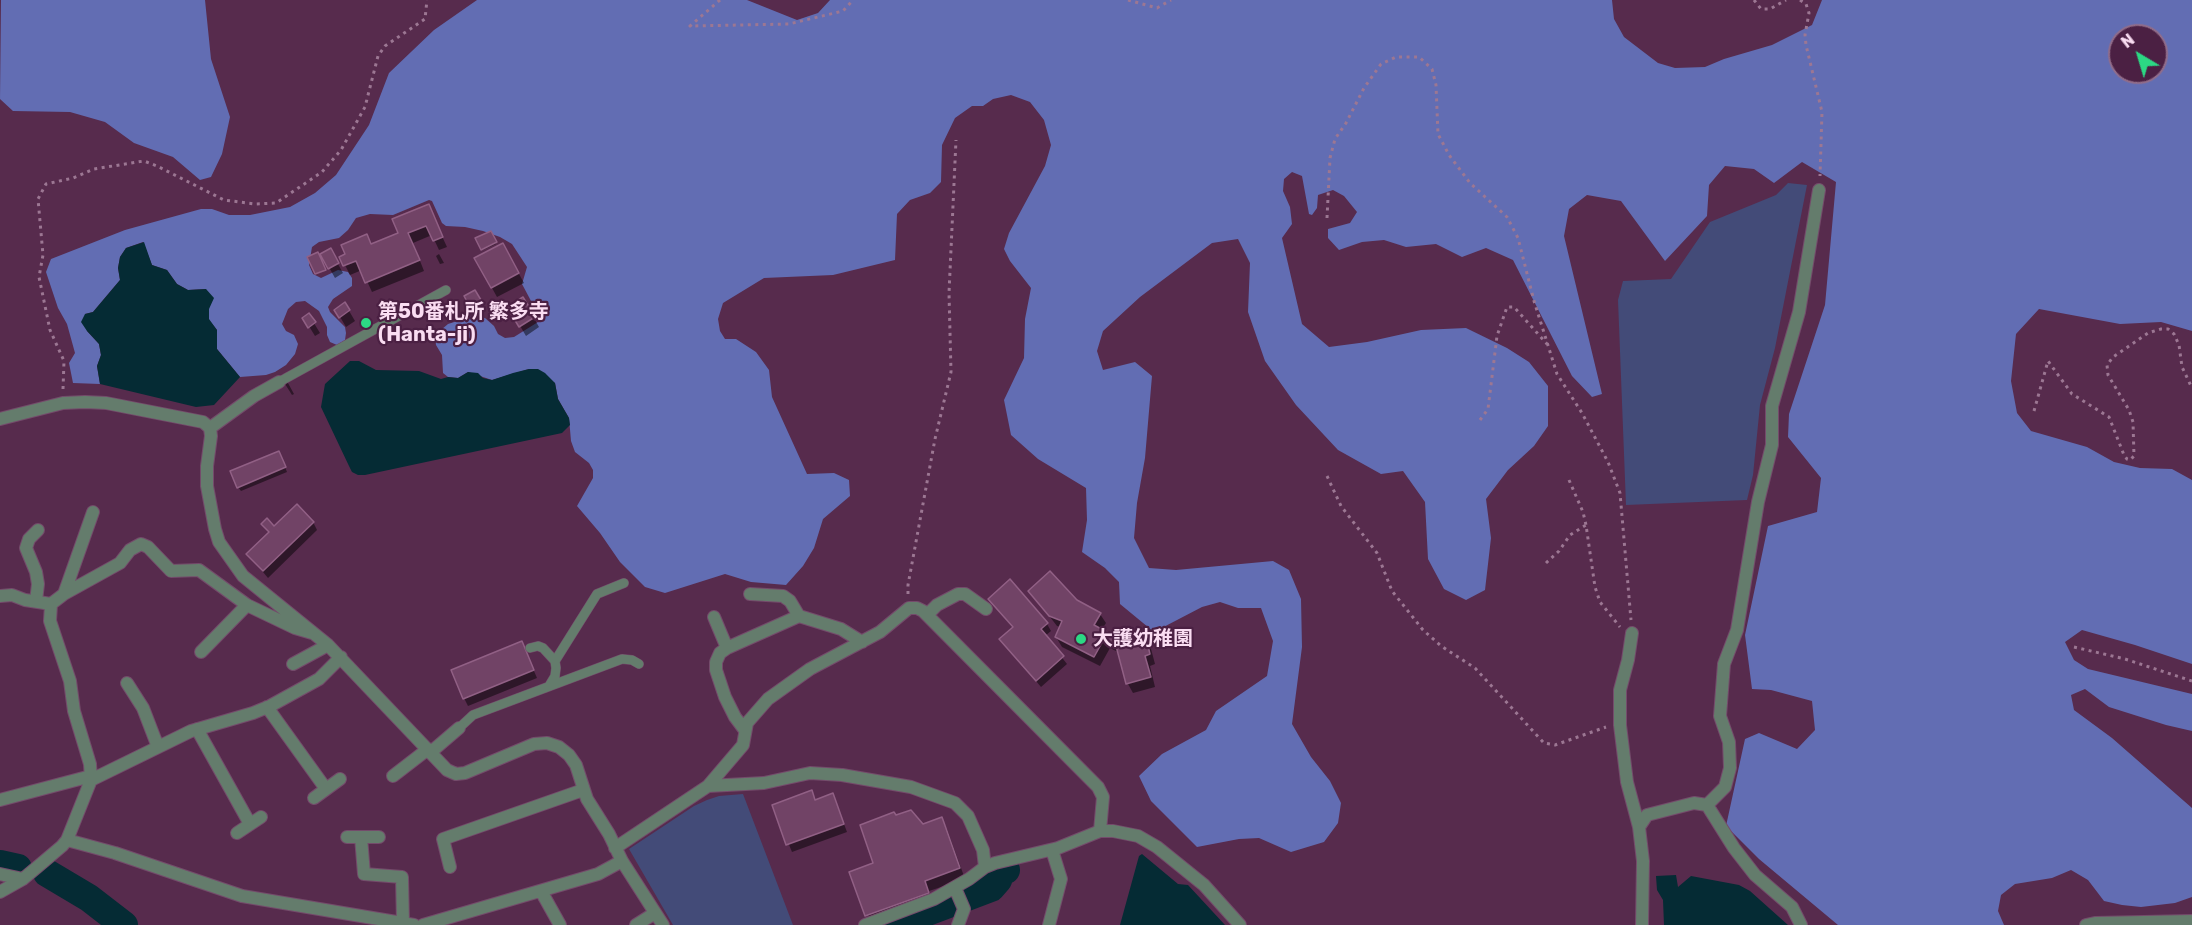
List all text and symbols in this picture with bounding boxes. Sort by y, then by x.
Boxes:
north arrow [2108,24,2168,84]
text: N [2117,30,2138,52]
place label: 第50番札所 繁多寺 (Hanta-ji) [378,300,549,347]
marker: 第50番札所 繁多寺 (Hanta-ji) [359,316,373,330]
place label: 大護幼稚園 [1093,627,1193,651]
marker: 大護幼稚園 [1074,632,1088,646]

